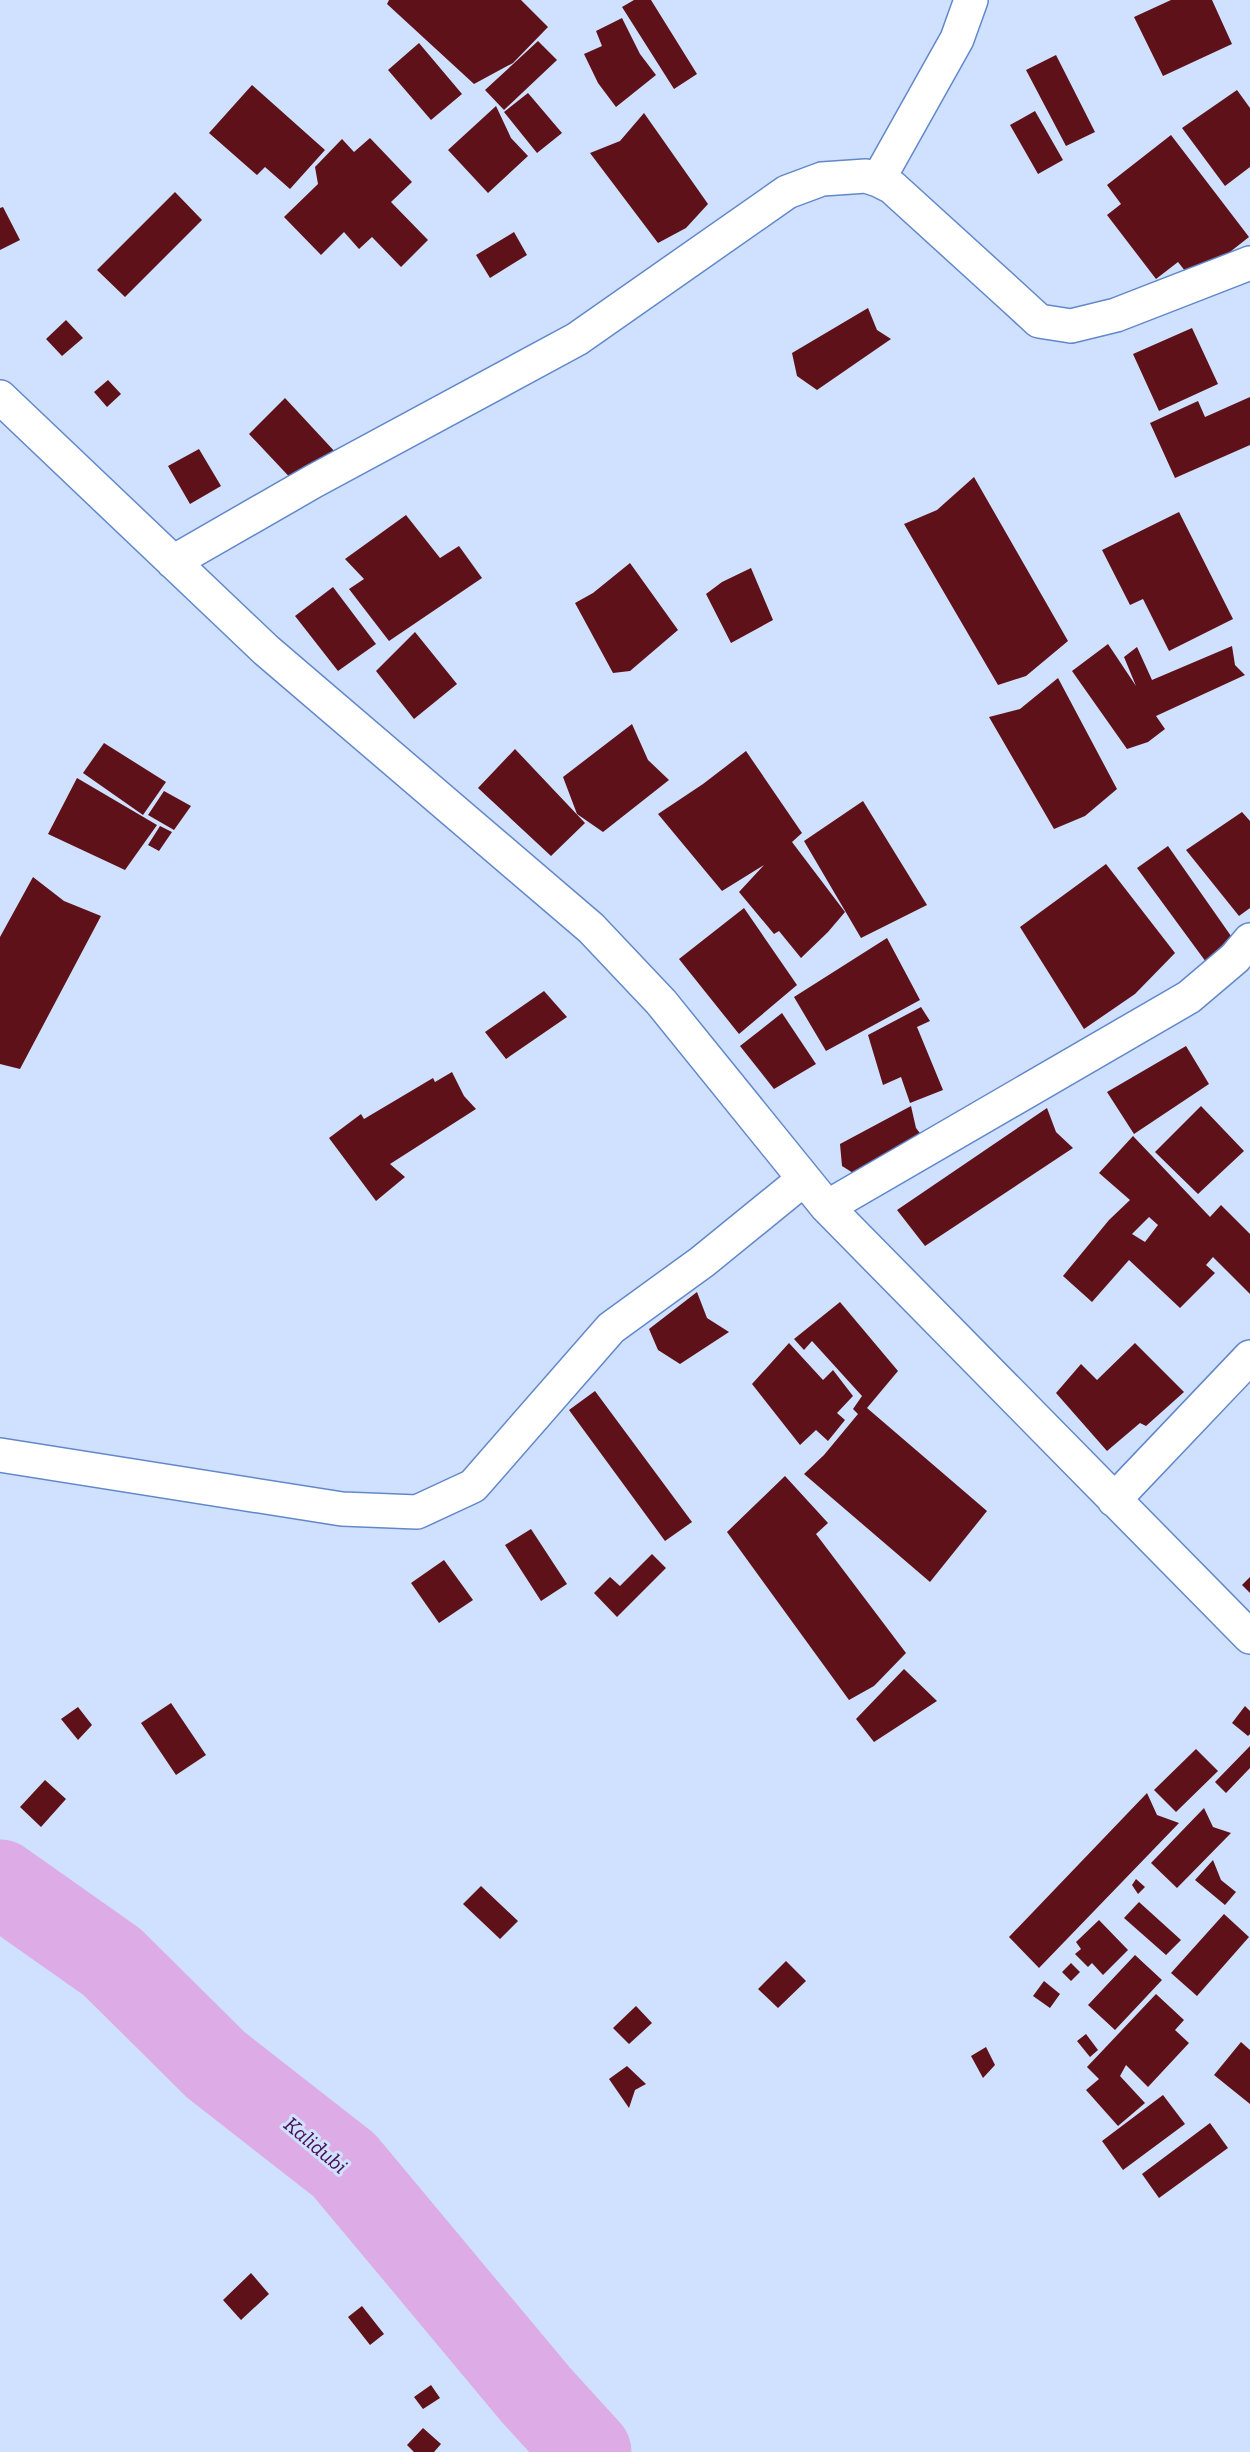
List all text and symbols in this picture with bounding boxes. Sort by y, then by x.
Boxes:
water label: Kalidubi [279,2111,353,2179]

